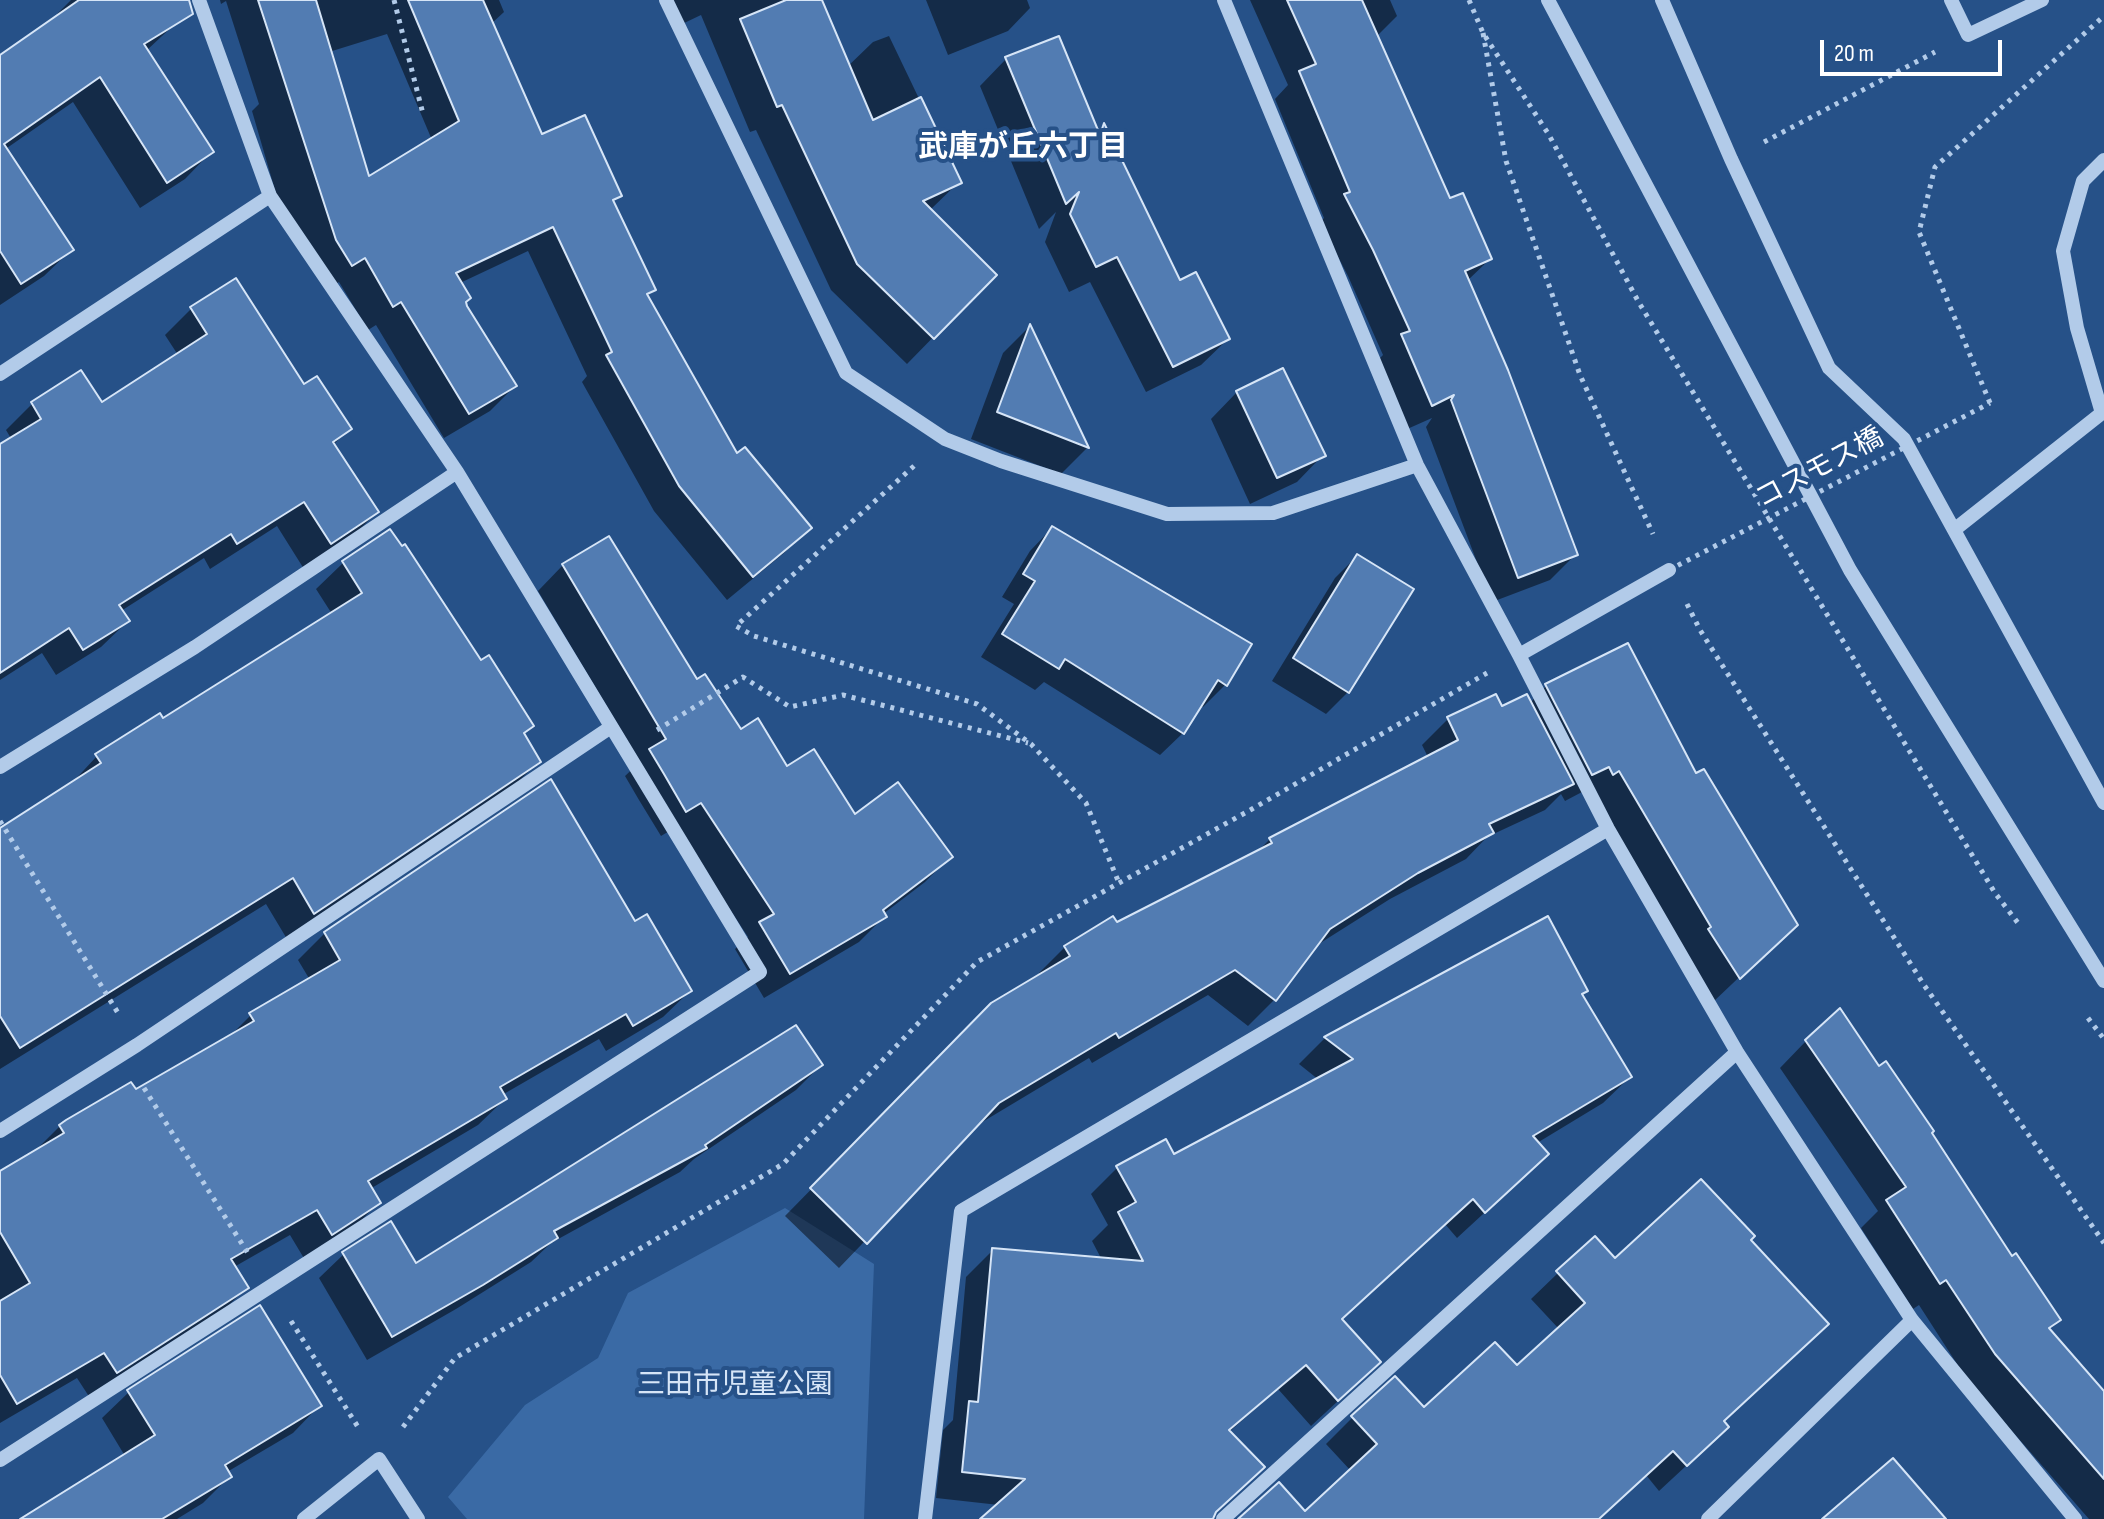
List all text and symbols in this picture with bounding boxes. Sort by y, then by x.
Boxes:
scale bar [1824,24,2006,74]
text: 20 m [1834,39,1874,68]
district label: 武庫が丘六丁目 [918,130,1128,166]
street label: コスモス橋 [1750,421,1890,517]
park label: 三田市児童公園 [637,1369,833,1403]

